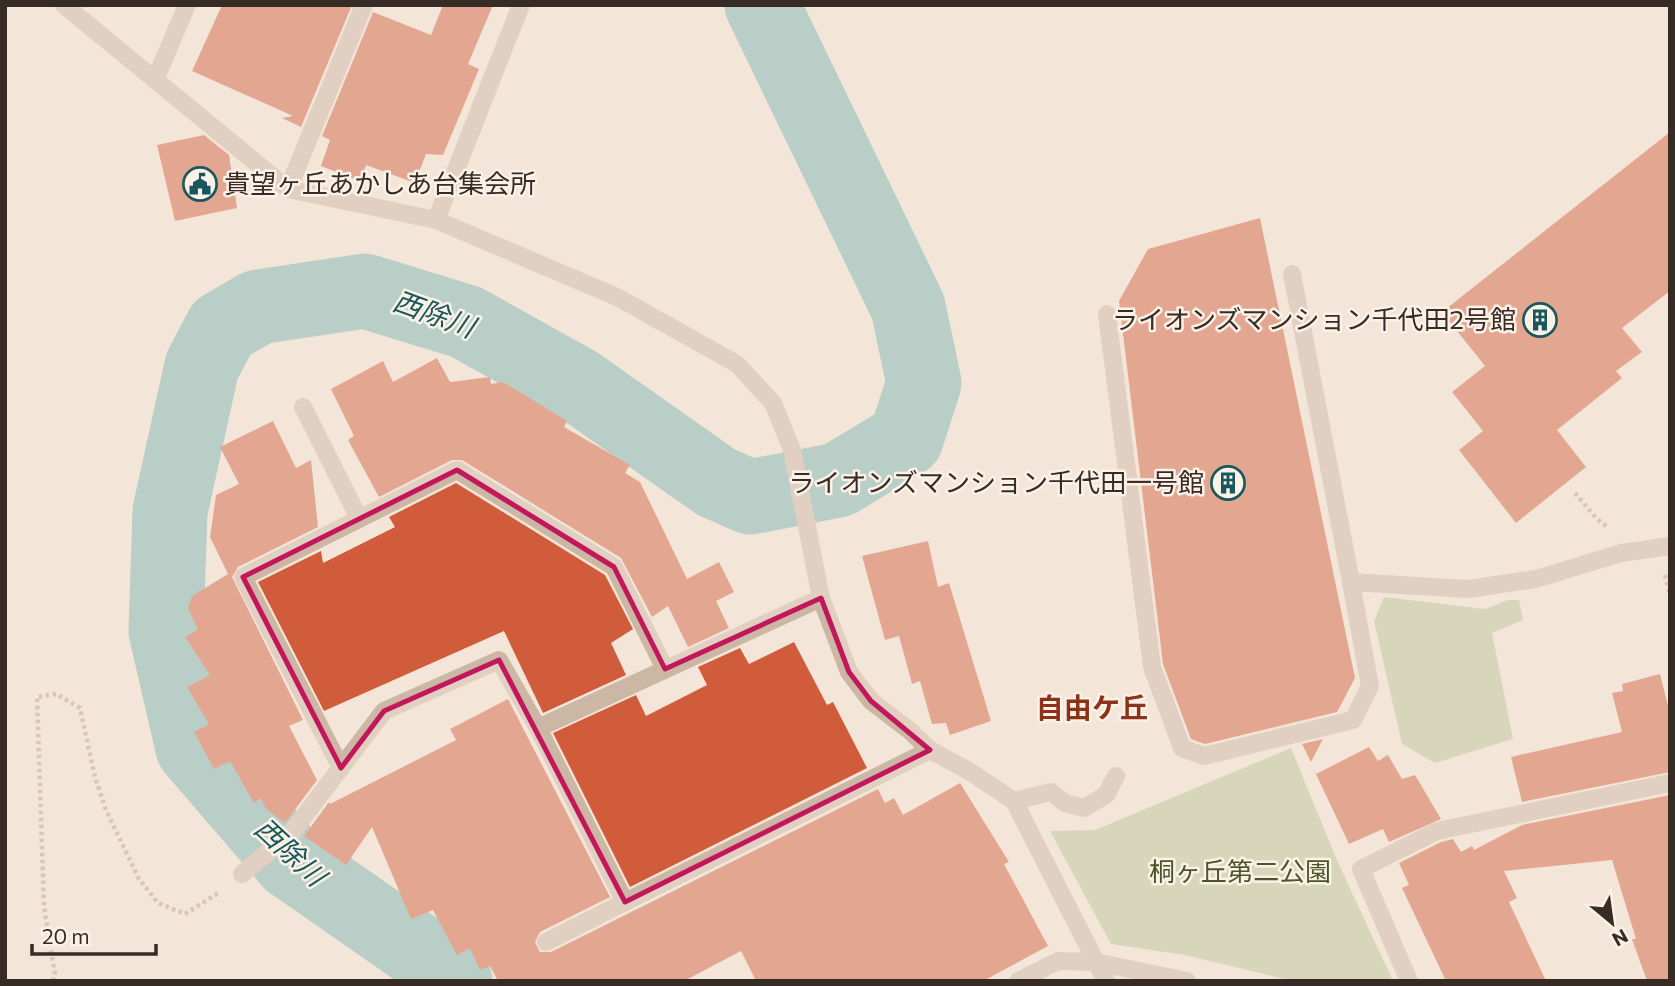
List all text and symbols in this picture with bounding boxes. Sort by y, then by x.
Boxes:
public building icon: 貴望ヶ丘あかしあ台集会所 [181,165,219,203]
place label: 貴望ヶ丘あかしあ台集会所 [224,167,536,198]
water label: 西除川 [389,283,482,344]
building icon: ライオンズマンション千代田2号館 [1521,301,1559,339]
place label: ライオンズマンション千代田2号館 [1112,303,1516,334]
building icon: ライオンズマンション千代田一号館 [1209,464,1247,502]
place label: ライオンズマンション千代田一号館 [789,466,1204,497]
district label: 自由ケ丘 [1036,690,1148,724]
water label: 西除川 [248,810,335,894]
park label: 桐ヶ丘第二公園 [1149,855,1331,886]
north arrow [1577,888,1647,958]
scale bar [32,912,156,956]
text: 20 m [42,923,90,948]
text: N [1609,925,1632,952]

